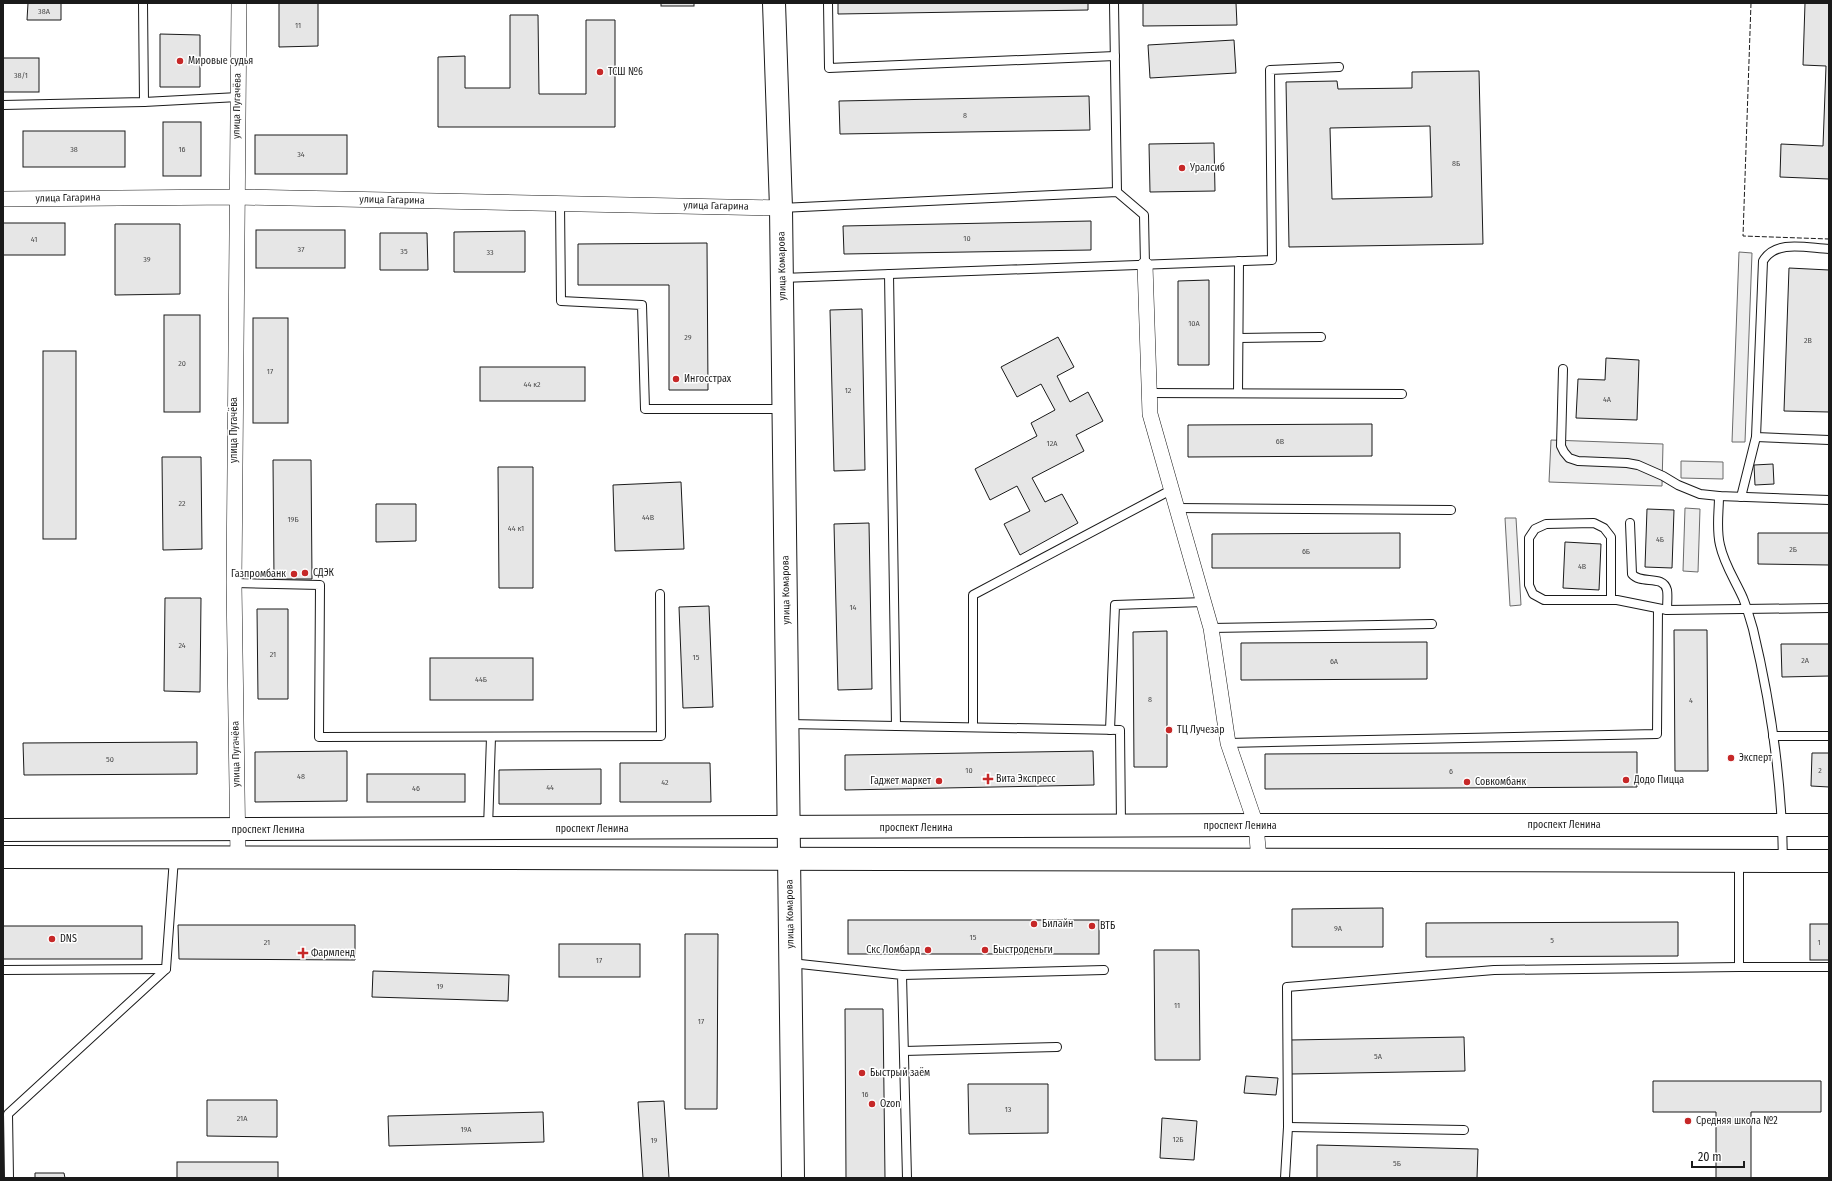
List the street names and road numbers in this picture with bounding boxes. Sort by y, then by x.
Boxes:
street label: улица Пугачёва [230,73,244,139]
street label: улица Гагарина [35,191,101,205]
street label: улица Гагарина [359,193,425,207]
street label: улица Гагарина [683,199,749,213]
street label: улица Комарова [775,231,789,301]
street label: улица Пугачёва [228,397,240,463]
street label: улица Комарова [779,555,793,625]
street label: улица Пугачёва [229,721,243,787]
street label: проспект Ленина [1527,819,1601,831]
street label: проспект Ленина [1203,820,1277,832]
street label: проспект Ленина [879,822,953,834]
street label: проспект Ленина [555,823,629,835]
street label: проспект Ленина [231,824,305,836]
street label: улица Комарова [783,879,797,949]

